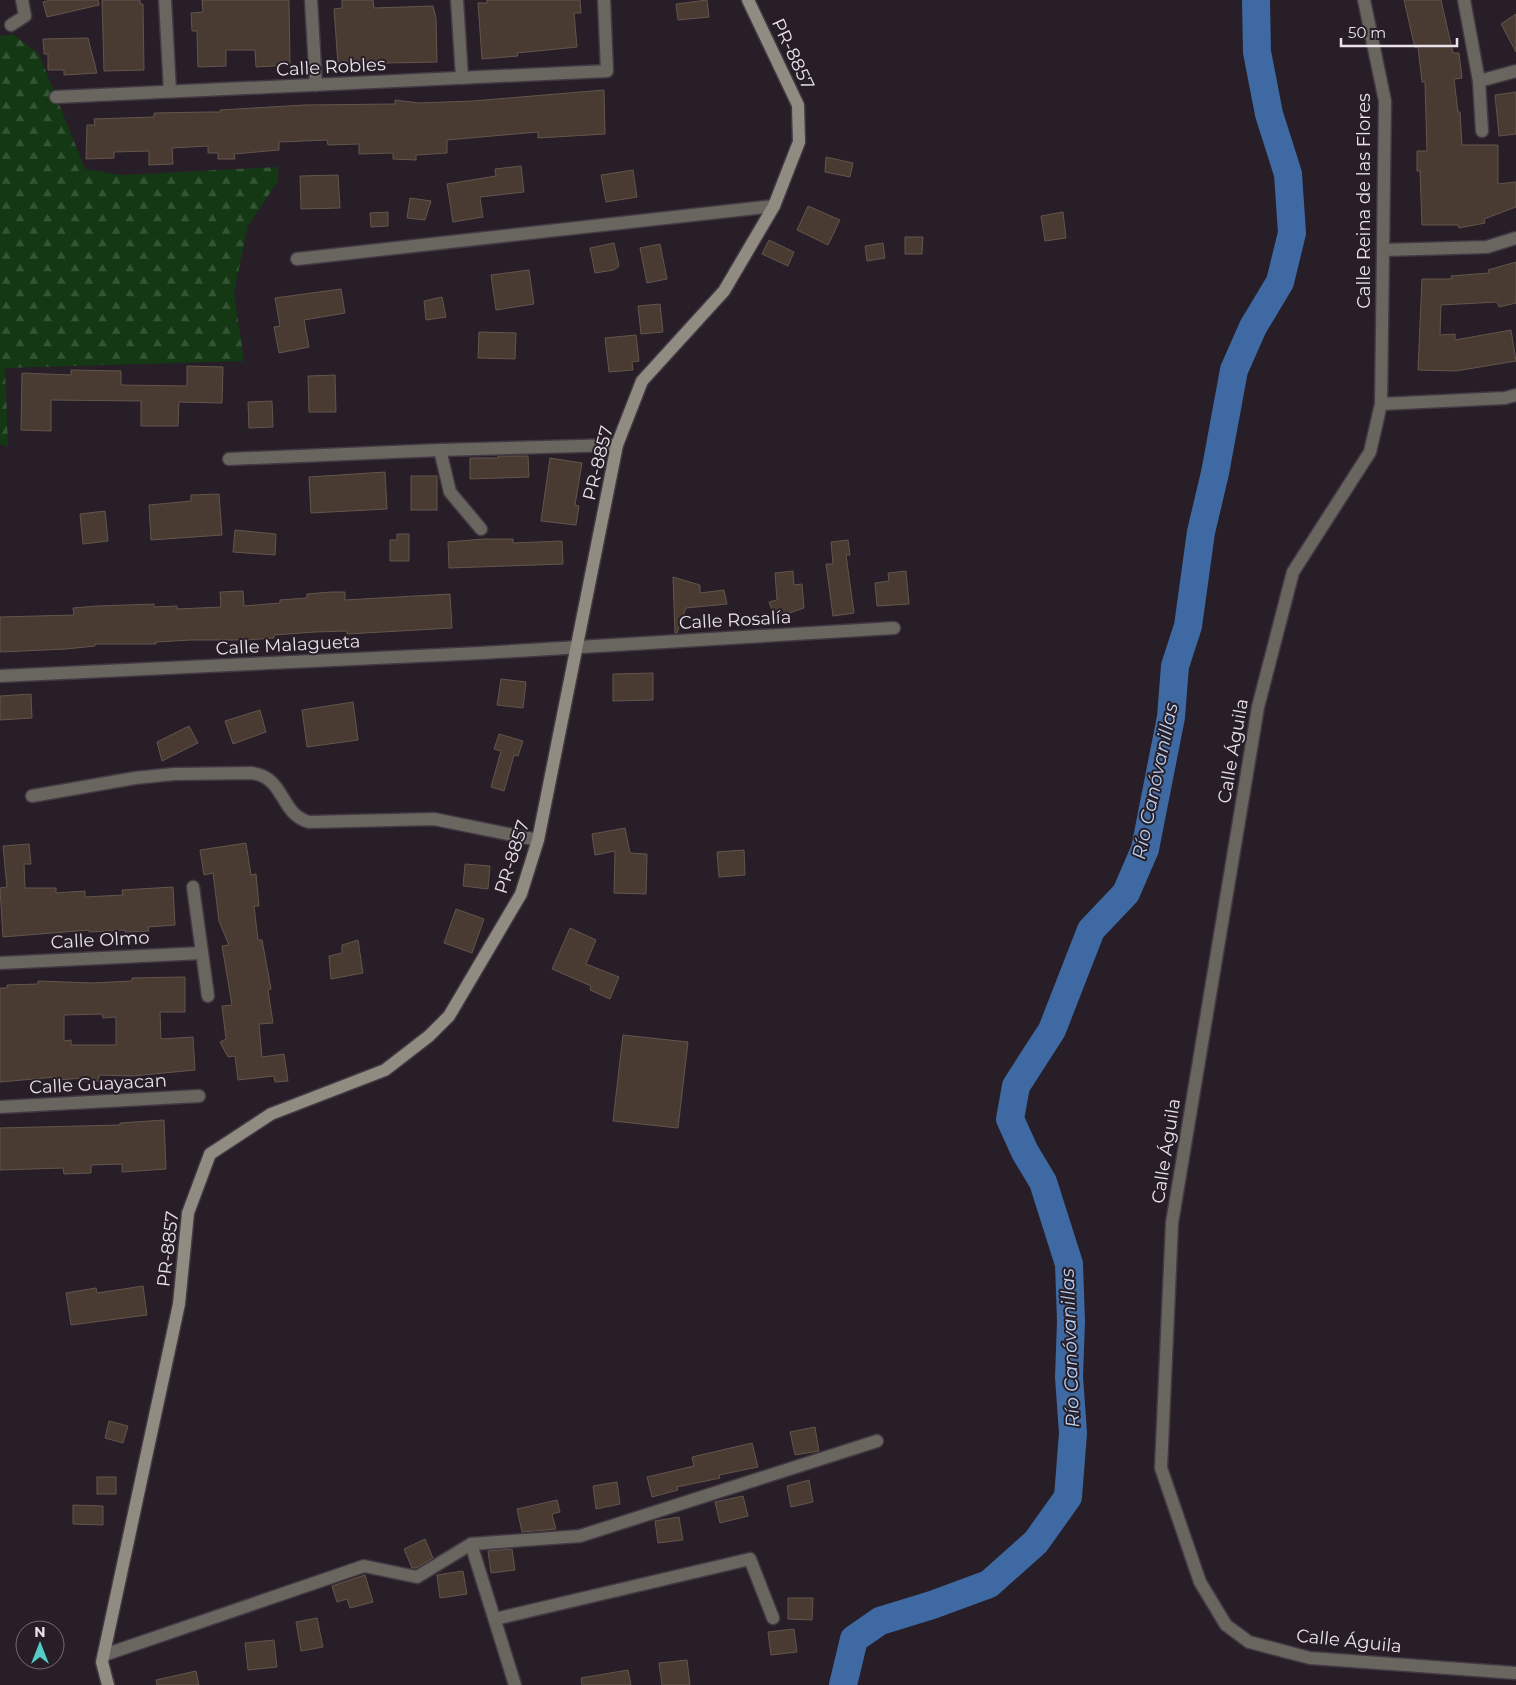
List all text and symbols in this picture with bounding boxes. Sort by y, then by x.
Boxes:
street label: PR-8857 [767,15,819,93]
scale bar [1341,15,1457,47]
text: 50 m [1348,23,1386,42]
street label: Calle Robles [276,53,386,81]
street label: Calle Reina de las Flores [1353,93,1375,309]
street label: PR-8857 [578,423,618,503]
street label: Calle Rosalía [678,606,792,634]
street label: Calle Malagueta [215,630,361,660]
street label: Calle Águila [1213,697,1253,805]
water label: Río Canóvanillas [1127,701,1183,861]
street label: PR-8857 [490,817,534,897]
street label: Calle Olmo [50,926,150,954]
street label: Calle Guayacan [29,1069,167,1099]
street label: Calle Águila [1147,1097,1185,1205]
street label: PR-8857 [152,1210,184,1288]
water label: Río Canóvanillas [1056,1268,1084,1428]
north arrow [15,1620,65,1670]
text: N [34,1623,46,1641]
street label: Calle Águila [1295,1625,1403,1657]

